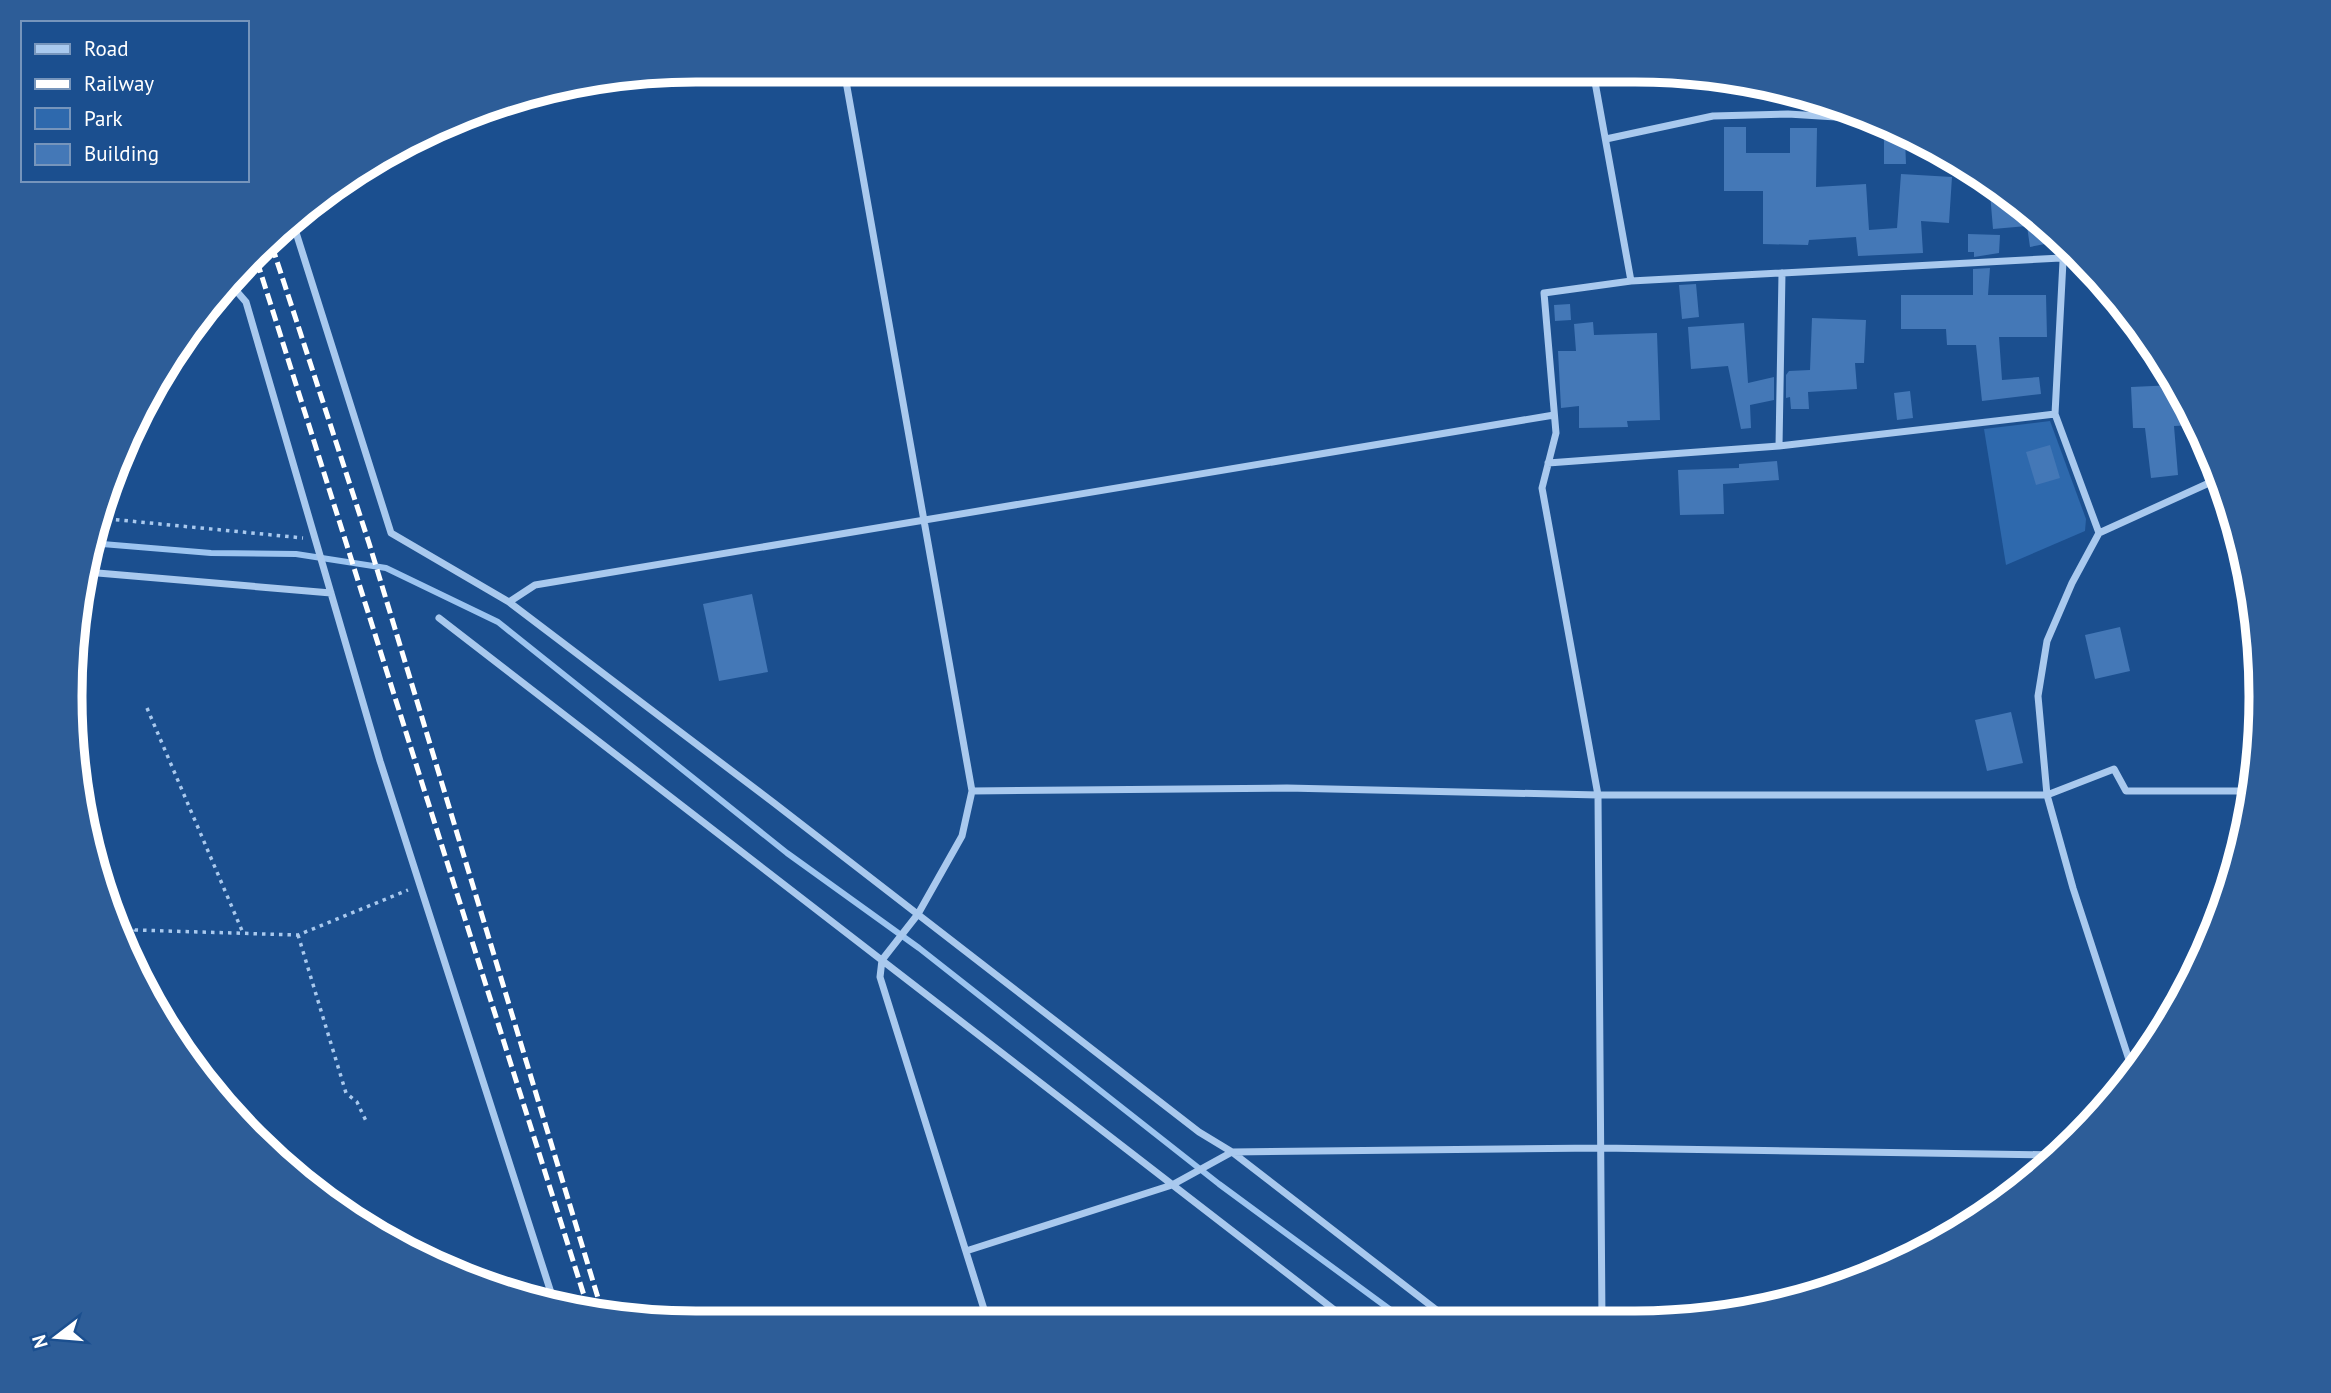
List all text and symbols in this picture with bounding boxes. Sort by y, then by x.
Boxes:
legend [21,21,248,182]
text: Road [84,35,128,62]
text: Railway [84,70,154,97]
text: Park [84,105,123,132]
text: Building [84,140,159,167]
north arrow [21,1302,91,1372]
text: N [26,1332,53,1351]

